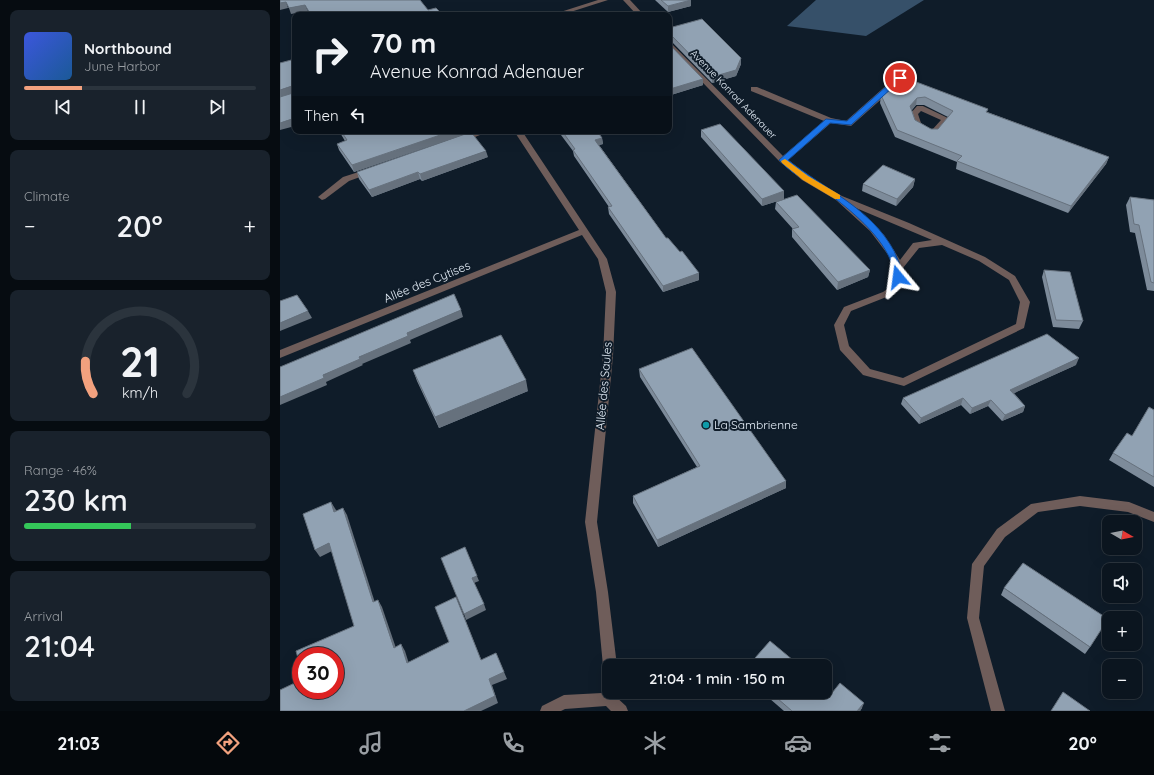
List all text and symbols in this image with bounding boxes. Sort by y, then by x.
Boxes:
text: 70 m [370,25,436,60]
icon: right [304,28,356,80]
text: Northbound [84,39,172,58]
street label: Avenue Konrad Adenauer [688,47,780,142]
text: June Harbor [84,58,160,74]
text: Avenue Konrad Adenauer [370,60,584,83]
pin [883,61,917,95]
icon: arrive [889,67,911,89]
icon: previous [52,96,74,118]
icon: pause [129,96,151,118]
icon: next [206,96,228,118]
icon: left [347,104,369,126]
text: Then [304,106,339,125]
text: Climate [24,188,70,204]
text: 20° [116,207,163,245]
text: − [24,212,35,240]
text: + [244,212,256,240]
position arrow [877,256,919,298]
street label: Allée des Cytises [381,257,473,306]
text: 21 [120,334,160,386]
street label: Allée des Saules [592,341,615,431]
text: km/h [122,383,158,401]
place label: La Sambrienne [714,417,798,432]
marker: La Sambrienne [701,420,711,430]
text: Range · 46% [24,462,97,478]
text: 230 km [24,481,128,519]
north arrow [1102,515,1142,555]
map controls [1102,515,1142,699]
button: sound [1102,563,1142,603]
text: Arrival [24,608,63,624]
button: + [1102,611,1142,651]
text: 21:04 [24,627,95,665]
speed limit sign: 30 [292,647,344,699]
button: − [1102,659,1142,699]
text: 21:04 · 1 min · 150 m [649,669,785,688]
icon: directions [214,729,242,757]
icon: music [357,729,385,757]
icon: phone [499,729,527,757]
icon: climate [641,729,669,757]
icon: car [784,729,812,757]
icon: filters [926,729,954,757]
text: 21:03 [57,732,100,755]
text: 20° [1068,732,1097,755]

